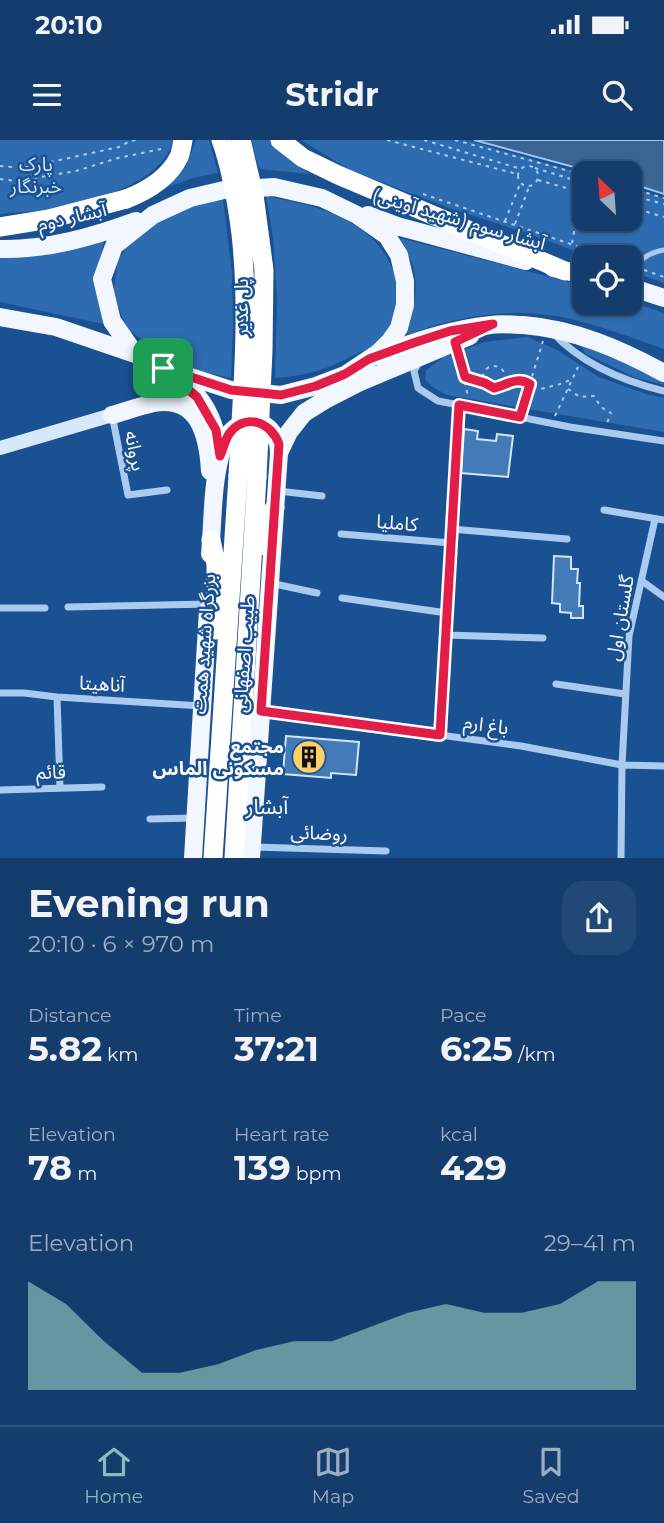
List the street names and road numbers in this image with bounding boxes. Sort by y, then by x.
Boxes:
street label: آبشار سوم (شهید آوینی) [369,183,550,258]
street label: آبشار دوم [35,198,111,239]
street label: پل غدیر [230,278,254,337]
street label: پروانه [119,429,150,473]
street label: کاملیا [375,510,420,536]
street label: گلستان اول [601,572,639,663]
street label: بزرگراه شهید همت [188,573,220,715]
street label: طبیب اصفهانی [228,594,260,713]
street label: آناهیتا [79,671,127,697]
street label: باغ ارم [462,710,510,743]
street label: قائم [36,760,66,787]
street label: روضائی [290,821,348,845]

